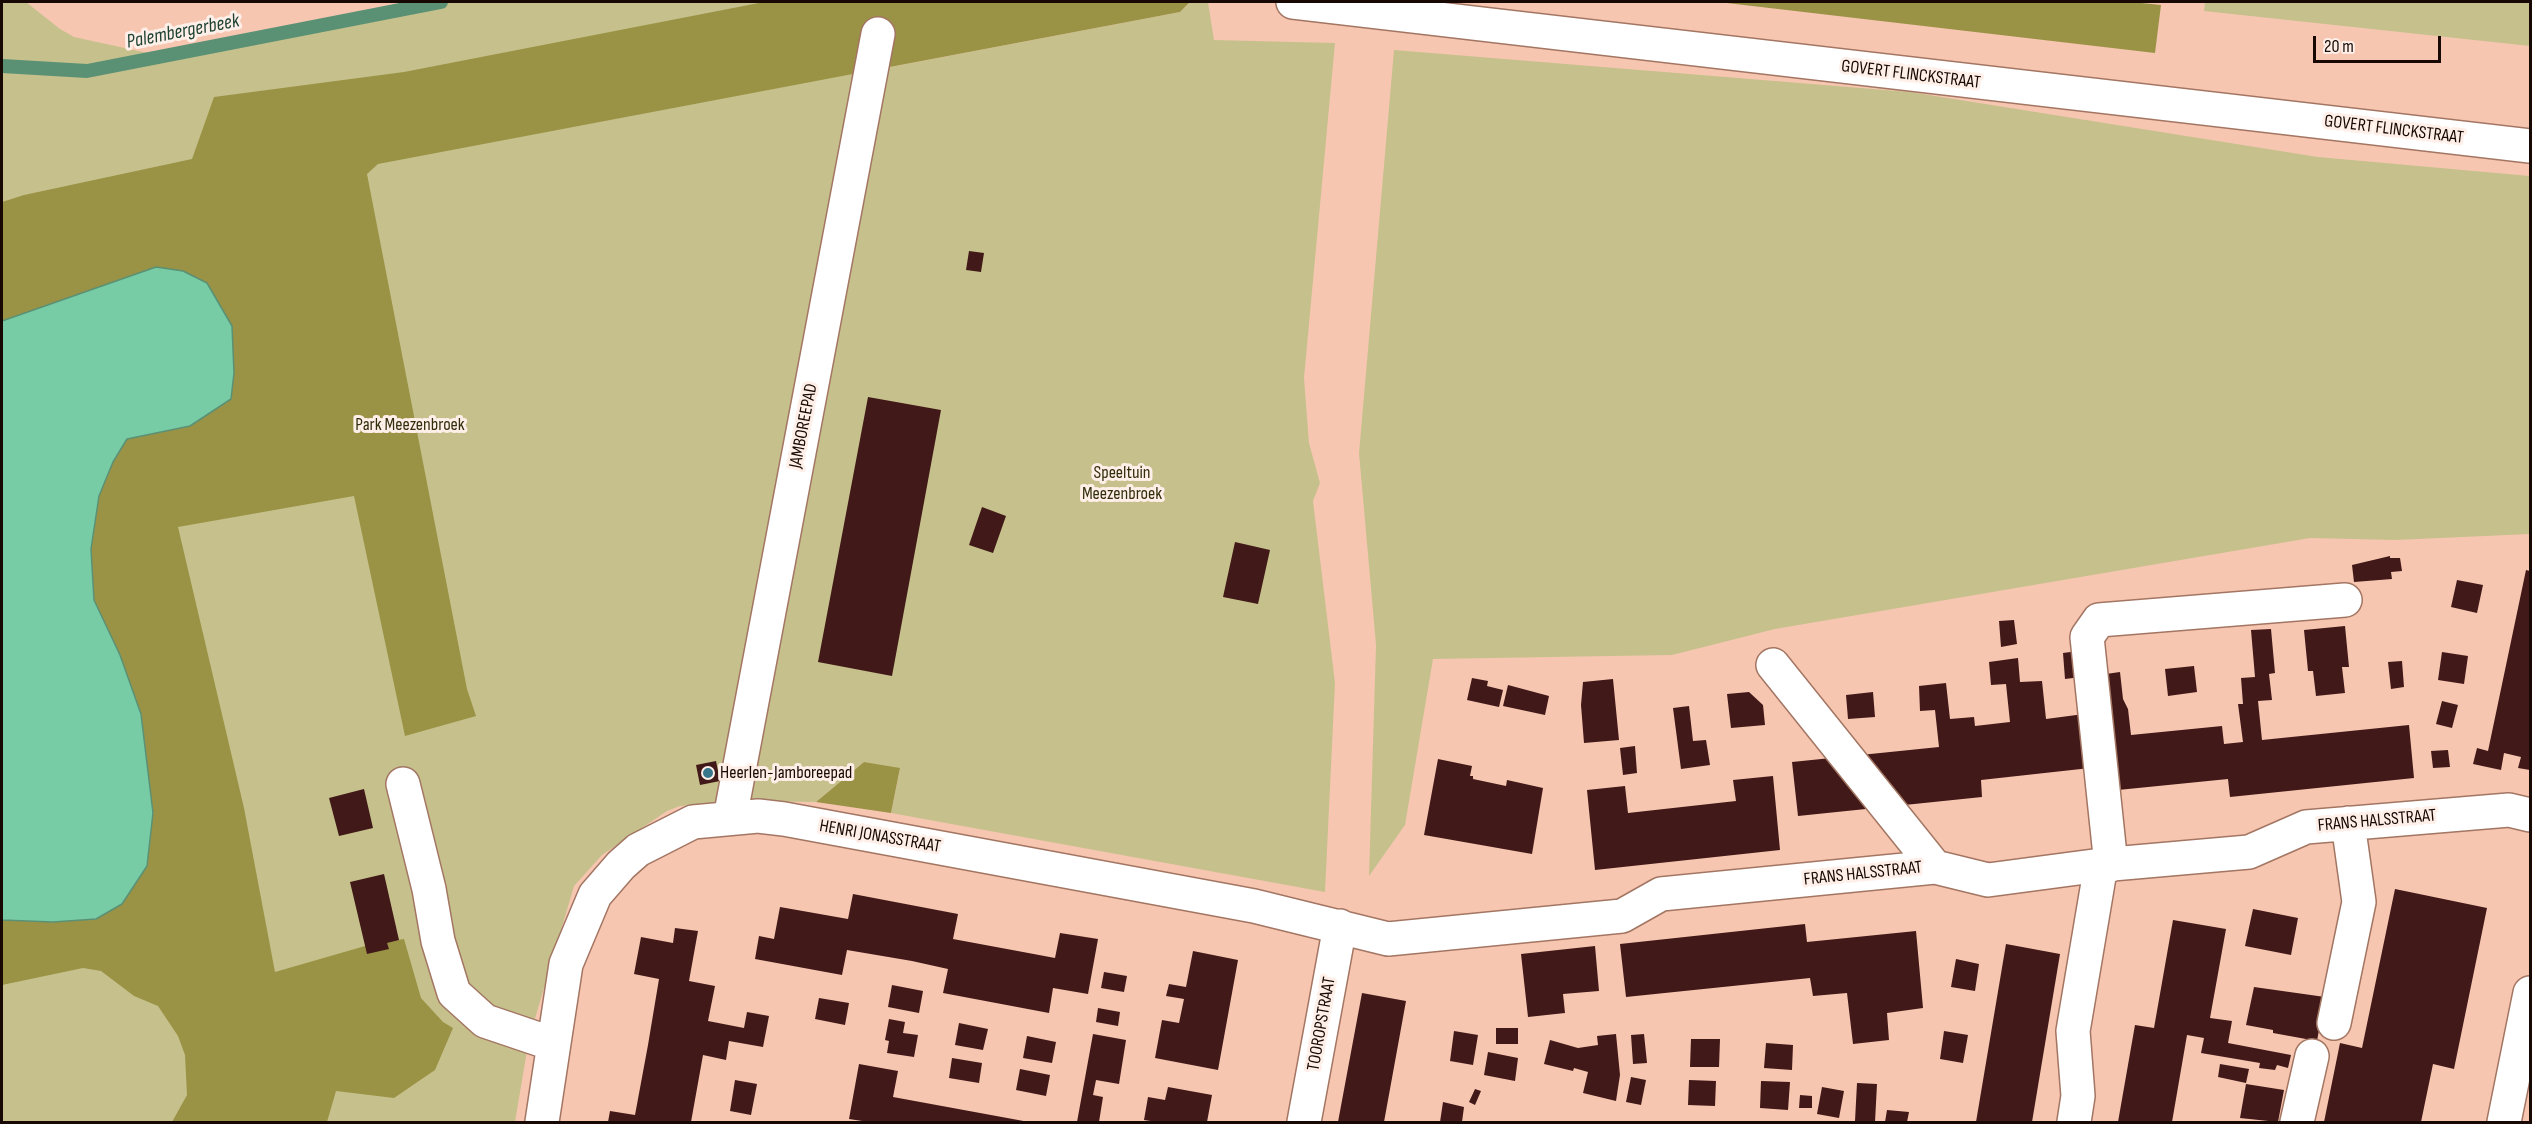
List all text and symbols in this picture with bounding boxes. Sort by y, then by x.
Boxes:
water label: Palembergerbeek [125,9,241,55]
scale bar [2316,24,2444,62]
text: 20 m [2324,36,2354,57]
street label: GOVERT FLINCKSTRAAT [1840,56,1982,94]
street label: GOVERT FLINCKSTRAAT [2323,111,2465,149]
street label: JAMBOREEPAD [785,382,823,470]
park label: Park Meezenbroek [355,414,465,436]
park label: Speeltuin Meezenbroek [1082,462,1162,504]
place label: Heerlen-Jamboreepad [720,762,852,784]
marker: Heerlen-Jamboreepad [701,766,715,780]
street label: FRANS HALSSTRAAT [2317,805,2437,837]
street label: HENRI JONASSTRAAT [818,816,942,858]
street label: FRANS HALSSTRAAT [1803,857,1923,891]
street label: TOOROPSTRAAT [1303,975,1341,1073]

